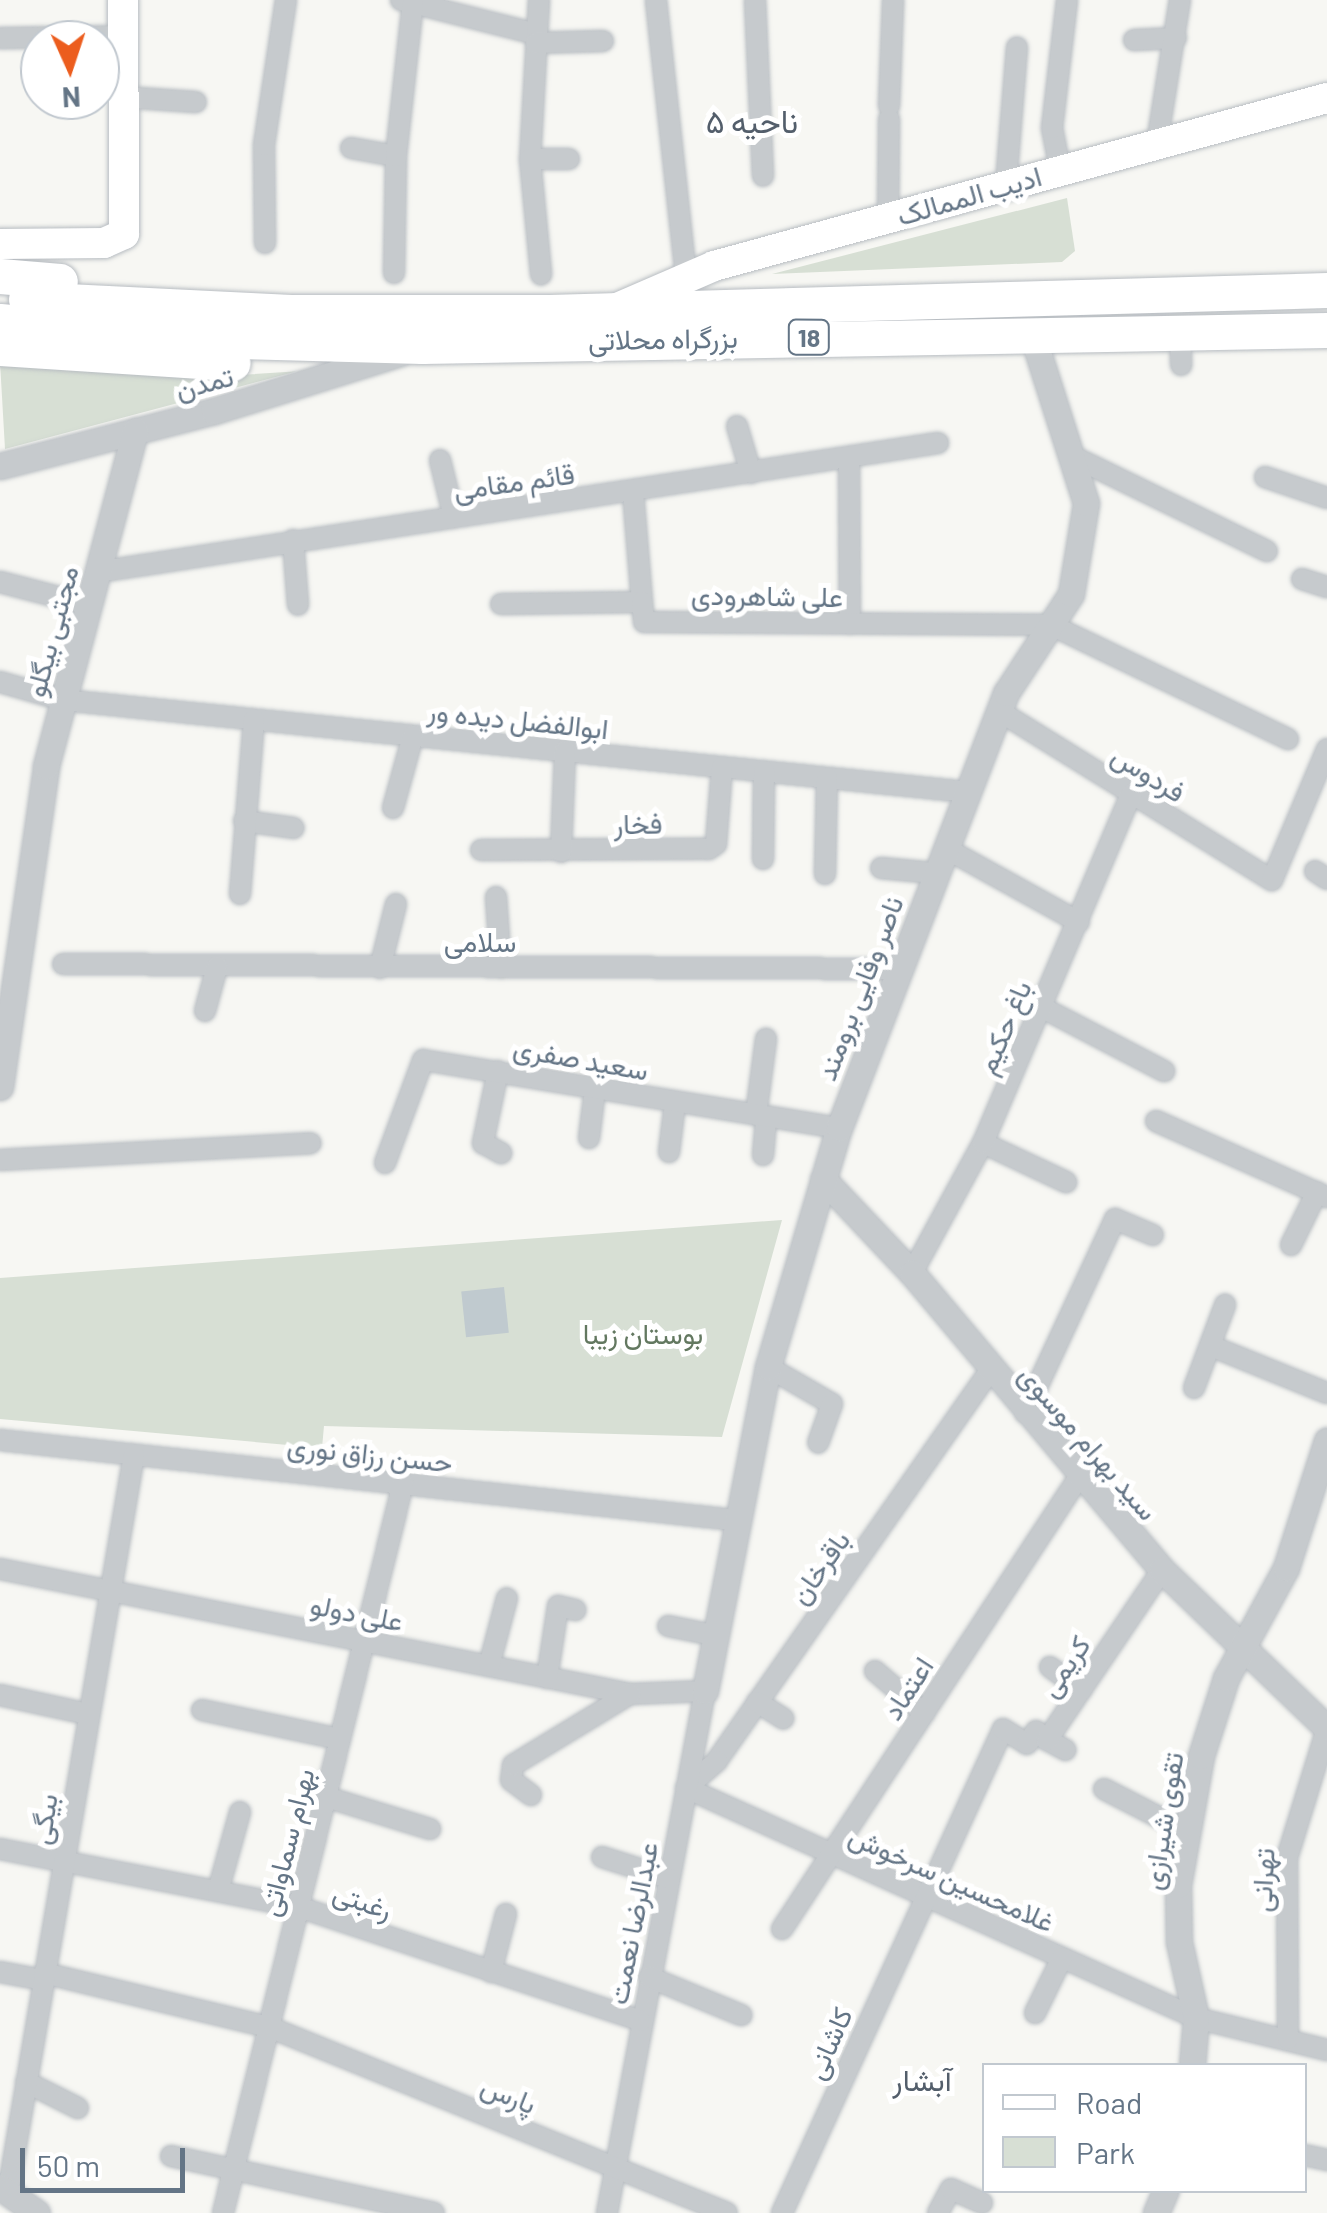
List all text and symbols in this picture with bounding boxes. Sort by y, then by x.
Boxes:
north arrow [20,20,120,120]
text: N [61,80,82,115]
district label: ناحیه ۵ [706,101,798,139]
street label: ادیب الممالک [893,158,1045,232]
road number: 18 [786,317,832,357]
street label: بزرگراه محلاتی [588,320,738,356]
street label: تمدن [171,358,237,406]
street label: قائم مقامی [451,456,577,506]
street label: مجتبی بیگلو [17,562,85,700]
street label: علی شاهرودی [691,577,843,613]
street label: ابوالفضل دیده ور [426,693,610,745]
street label: فردوس [1106,737,1192,809]
street label: فخار [613,806,663,840]
street label: ناصر وفایی برومند [808,891,910,1085]
street label: سلامی [444,924,516,958]
street label: باغ حکیم [968,975,1038,1079]
street label: سعید صفری [511,1030,651,1086]
park label: بوستان زیبا [583,1316,703,1350]
street label: سید بهرام موسوی [1013,1358,1165,1526]
street label: حسن رزاق نوری [286,1428,454,1478]
street label: باقرخان [782,1524,856,1610]
street label: علی دولو [308,1587,406,1637]
street label: کریمی [1031,1629,1097,1703]
street label: اعتماد [874,1650,940,1726]
street label: تقوی شیرازی [1135,1750,1189,1892]
street label: بهرام سماواتی [251,1765,321,1919]
street label: بیگی [22,1791,64,1847]
street label: غلامحسین سرخوش [844,1818,1060,1938]
street label: عبدالرضا نعمت [600,1839,664,2007]
street label: تهرانی [1244,1847,1280,1913]
street label: رغبتی [329,1874,397,1926]
street label: کاشانی [797,2002,859,2084]
district label: آبشار [892,2061,952,2097]
legend [982,2063,1307,2193]
street label: پارس [476,2068,542,2120]
text: Road [1076,2084,1142,2120]
scale bar [25,2128,190,2190]
text: Park [1076,2134,1135,2170]
text: 50 m [37,2147,100,2183]

